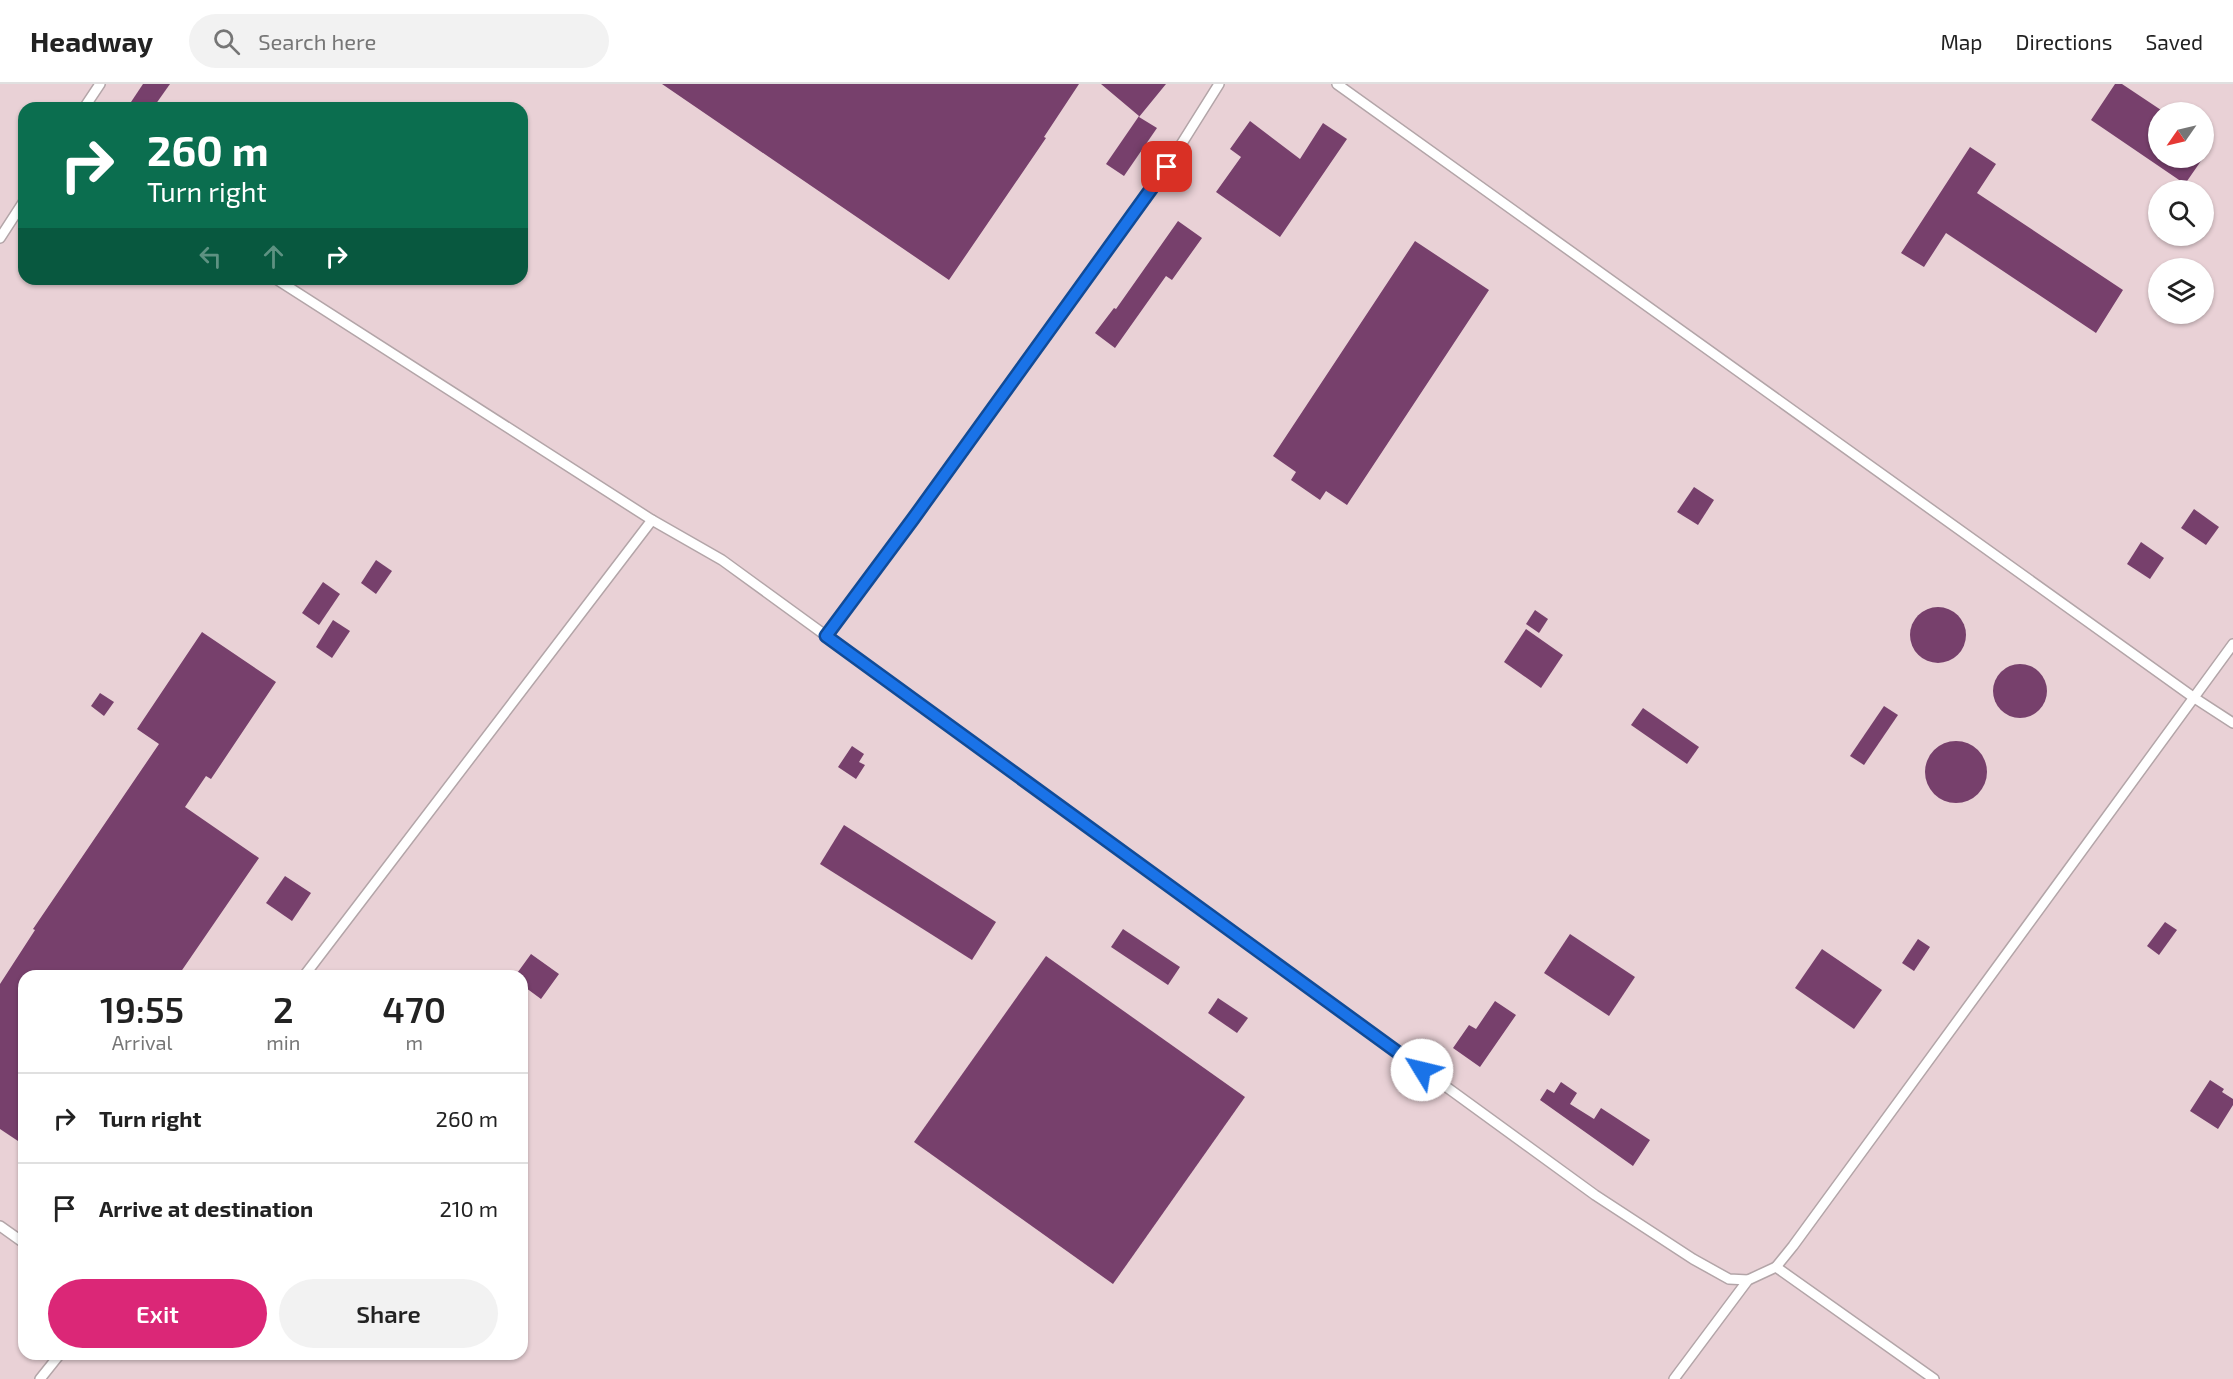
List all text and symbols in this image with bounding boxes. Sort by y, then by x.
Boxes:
search box [189,14,609,68]
text: Headway [30,24,153,58]
icon: search [210,25,243,58]
text: Search here [258,28,376,54]
text: Map [1940,29,1983,54]
text: Directions [2016,29,2112,54]
text: Saved [2145,29,2203,54]
north arrow [2148,102,2214,168]
map controls [2148,102,2214,324]
text: 260 m [147,124,269,174]
icon: right [48,126,126,204]
pin [1141,141,1192,192]
icon: arrive [1150,150,1183,183]
text: Turn right [147,175,267,207]
button: search [2148,180,2214,246]
icon: left [194,240,227,273]
icon: ahead [257,240,290,273]
icon: right [320,240,353,273]
button: layers [2148,258,2214,324]
text: 19:55 [100,987,184,1030]
text: 2 [273,987,294,1030]
text: 470 [382,987,446,1030]
text: Arrival [112,1030,173,1054]
text: min [266,1030,300,1054]
text: m [405,1030,423,1054]
position arrow [1390,1038,1454,1102]
icon: right [48,1102,81,1135]
text: Turn right [99,1105,201,1131]
text: 260 m [436,1105,498,1131]
icon: arrive [48,1192,81,1225]
text: Arrive at destination [99,1195,313,1221]
text: 210 m [439,1195,498,1221]
button: Exit [48,1279,267,1348]
button: Share [279,1279,498,1348]

